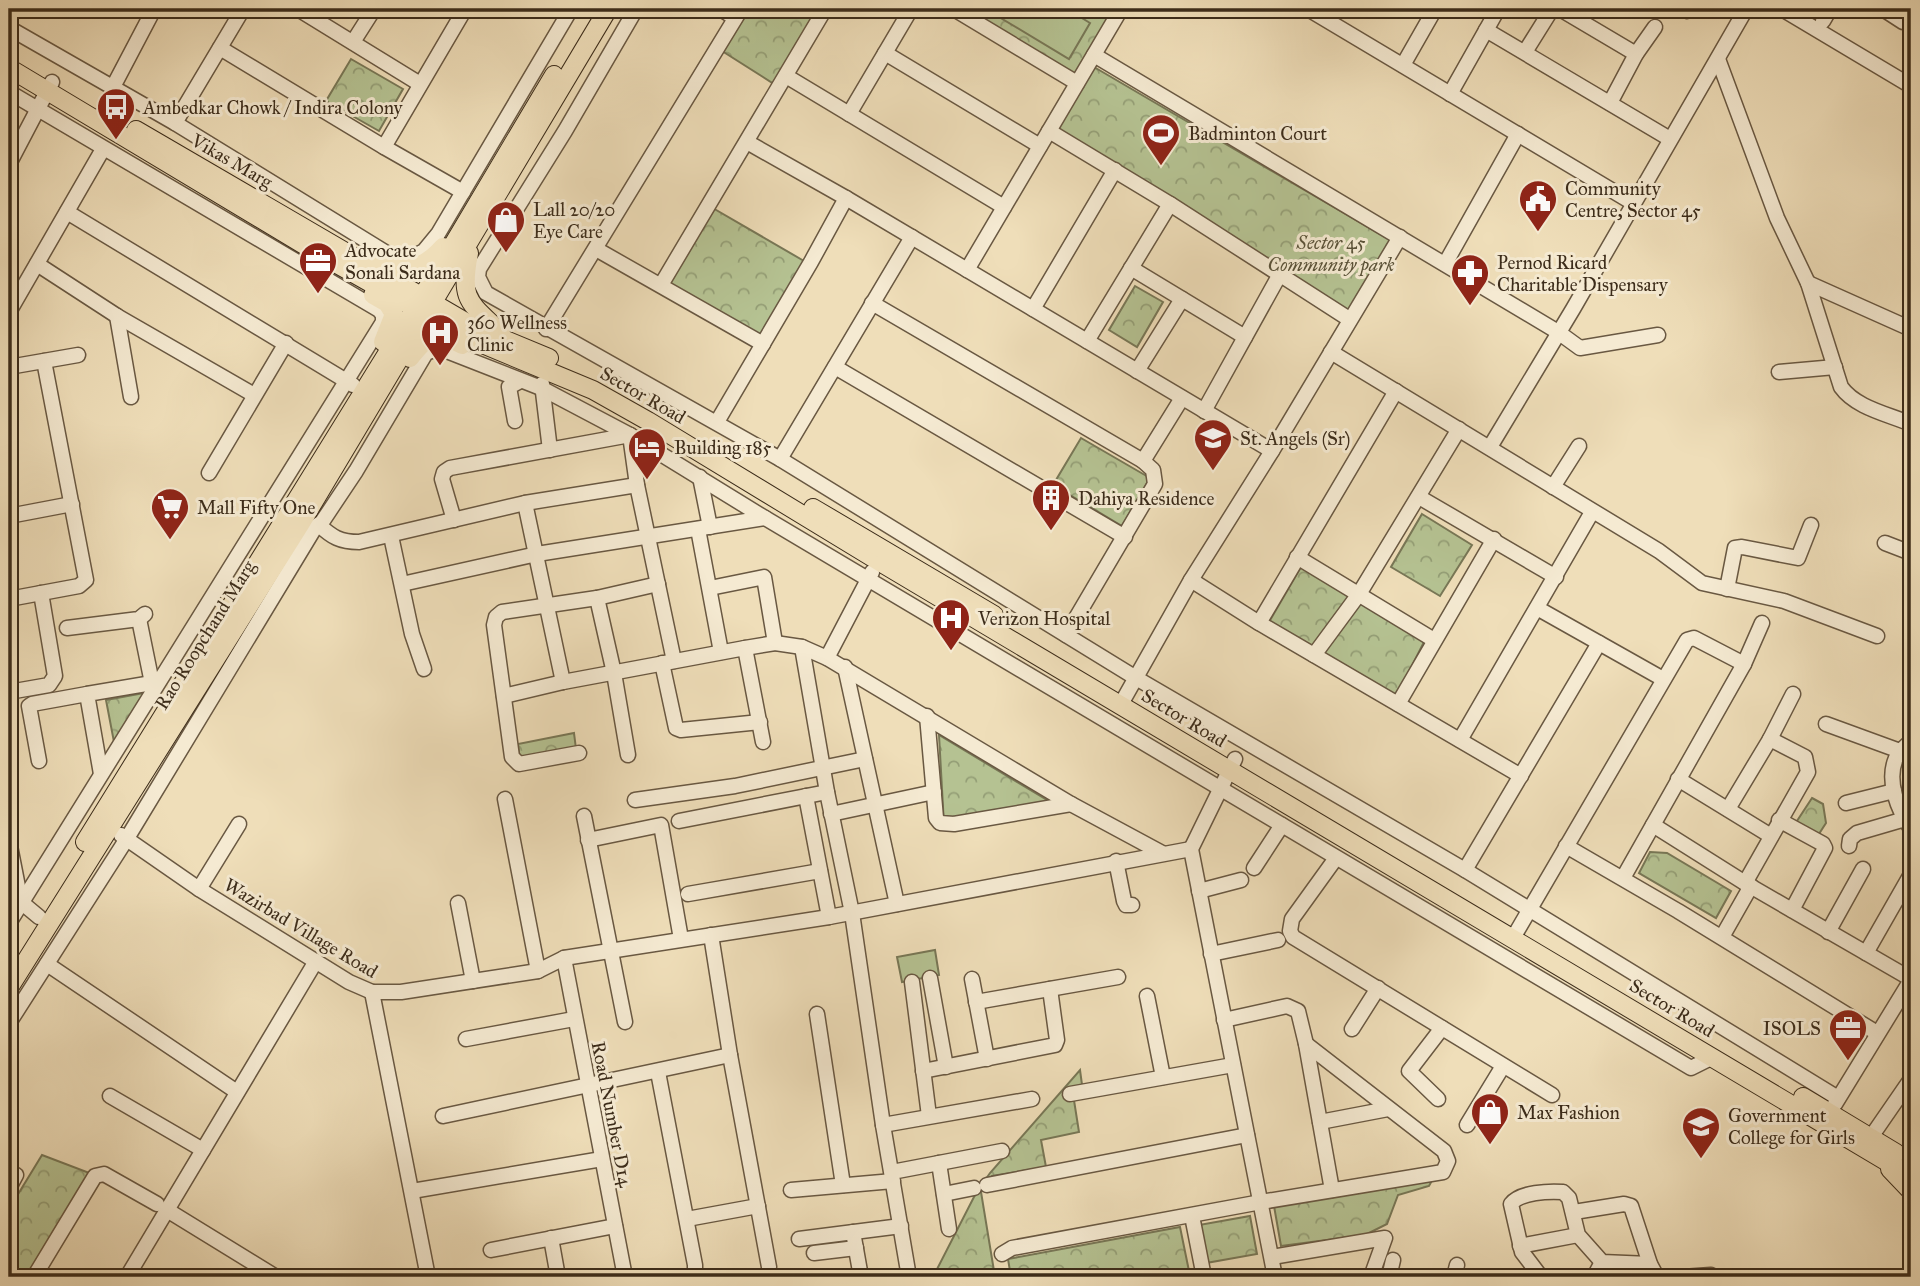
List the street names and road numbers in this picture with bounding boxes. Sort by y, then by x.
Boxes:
street label: Vikas Marg [186,128,277,194]
street label: Sector Road [596,361,690,429]
street label: Rao Roopchand Marg [150,556,261,714]
street label: Sector Road [1137,684,1231,753]
street label: Wazirbad Village Road [219,873,382,984]
street label: Sector Road [1625,974,1719,1043]
street label: Road Number D14 [587,1039,637,1189]

